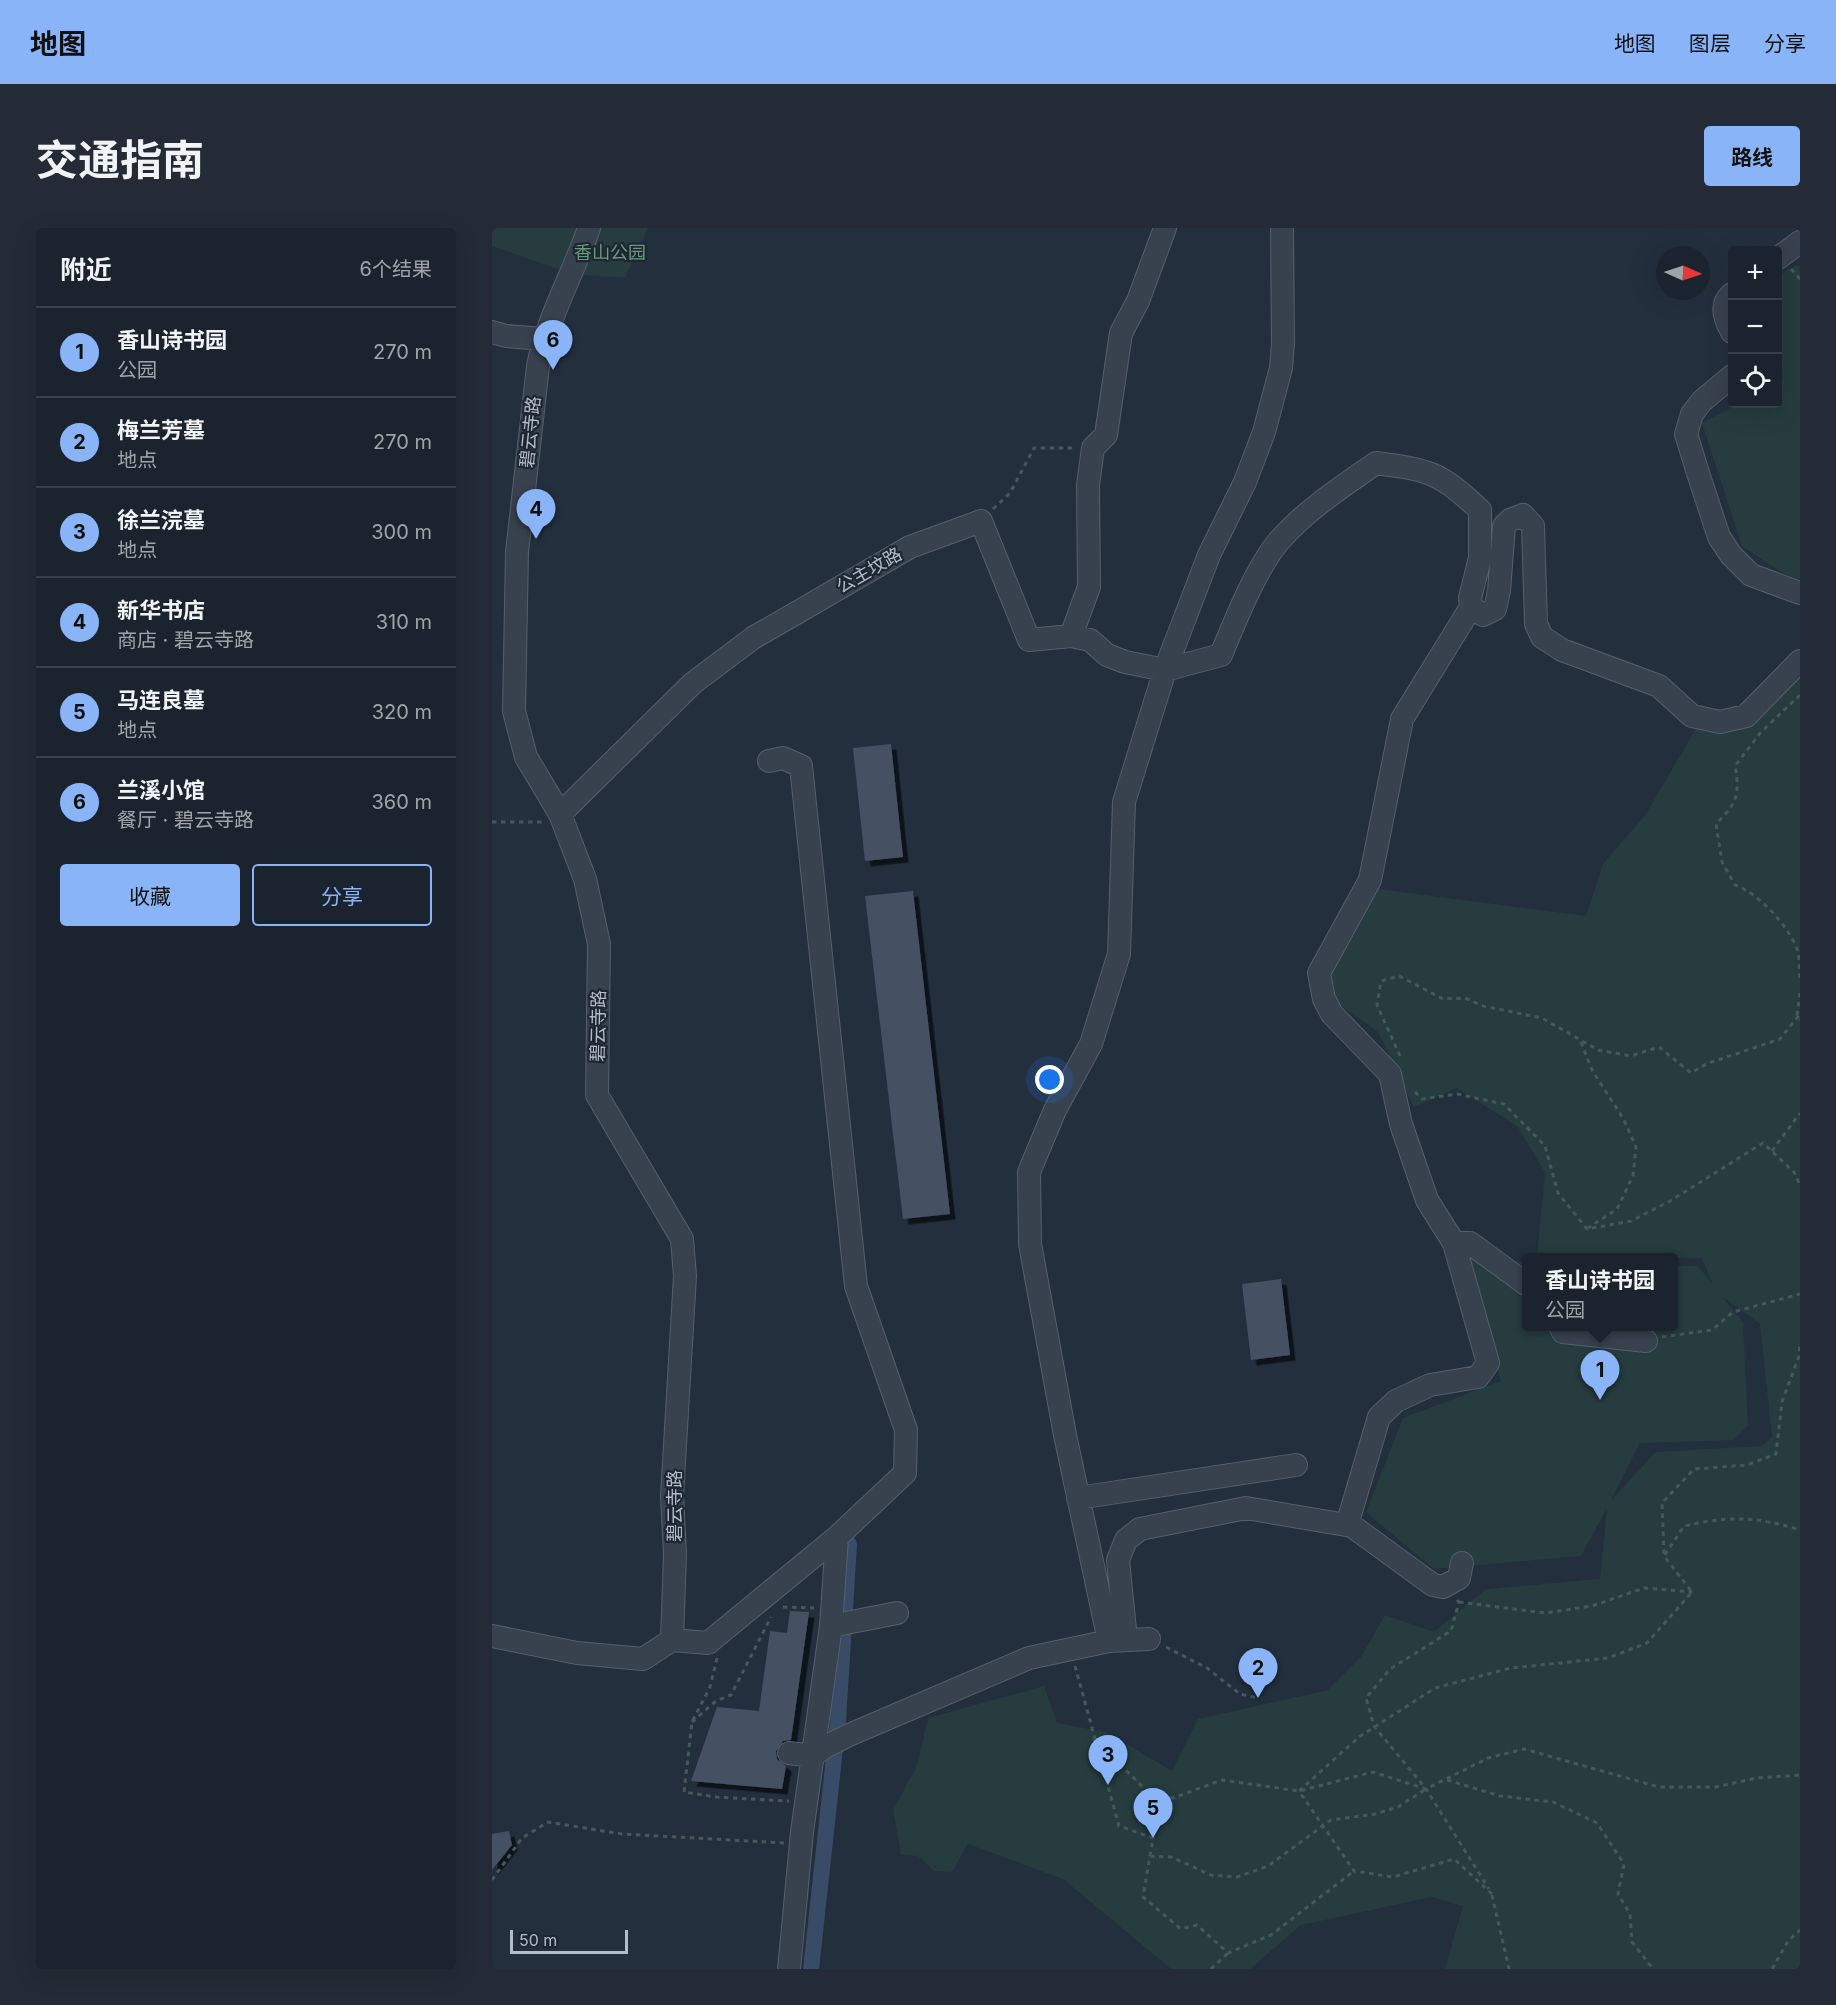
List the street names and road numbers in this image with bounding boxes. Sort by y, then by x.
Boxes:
street label: 碧云寺路 [516,395,544,469]
street label: 公主坟路 [833,543,905,597]
street label: 碧云寺路 [587,990,609,1062]
street label: 碧云寺路 [664,1470,685,1542]

